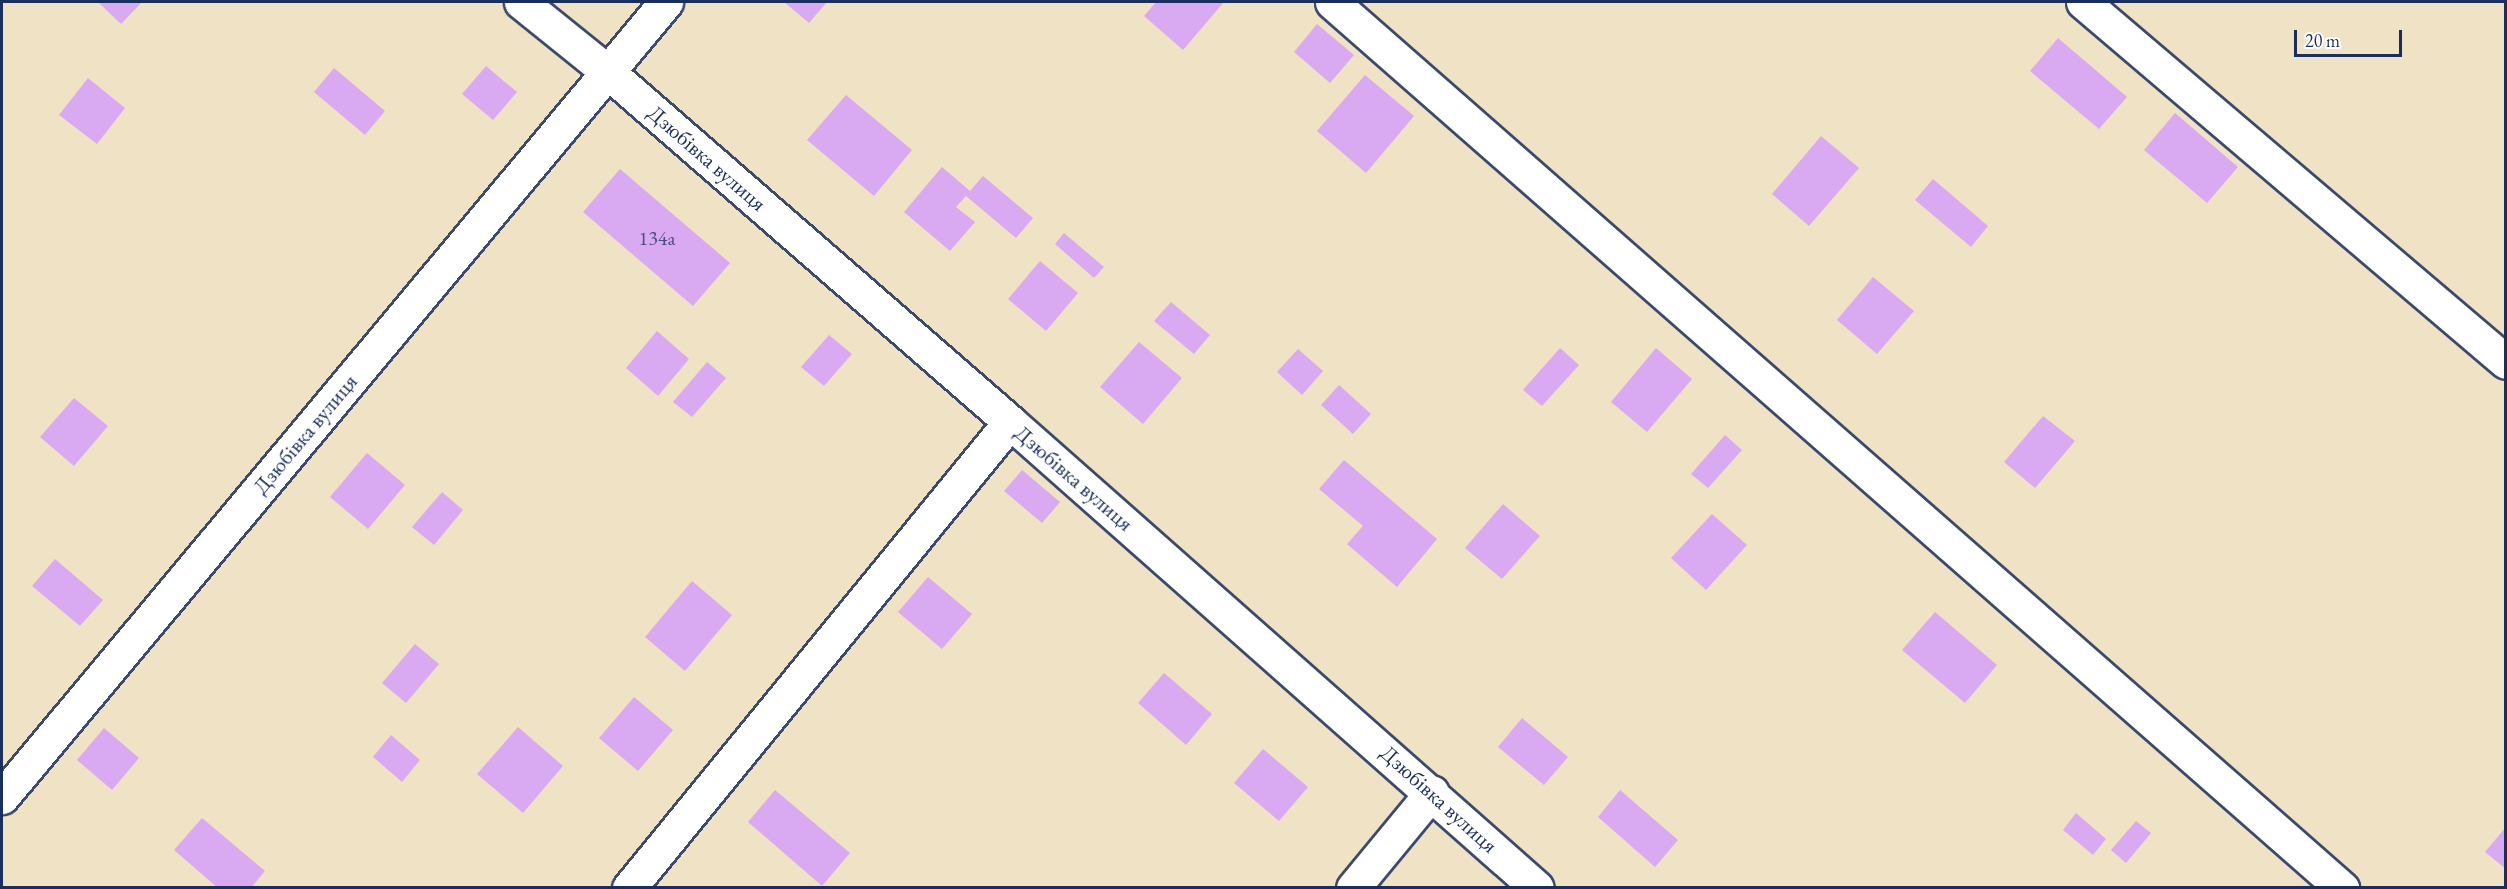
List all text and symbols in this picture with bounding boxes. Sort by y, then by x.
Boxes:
scale bar [2297,18,2405,56]
text: 20 m [2305,29,2340,52]
street label: Дзюбівка вулиця [642,99,772,217]
house number: 134а [639,226,675,250]
street label: Дзюбівка вулиця [247,369,363,499]
street label: Дзюбівка вулиця [1009,419,1139,537]
street label: Дзюбівка вулиця [1375,740,1503,858]

